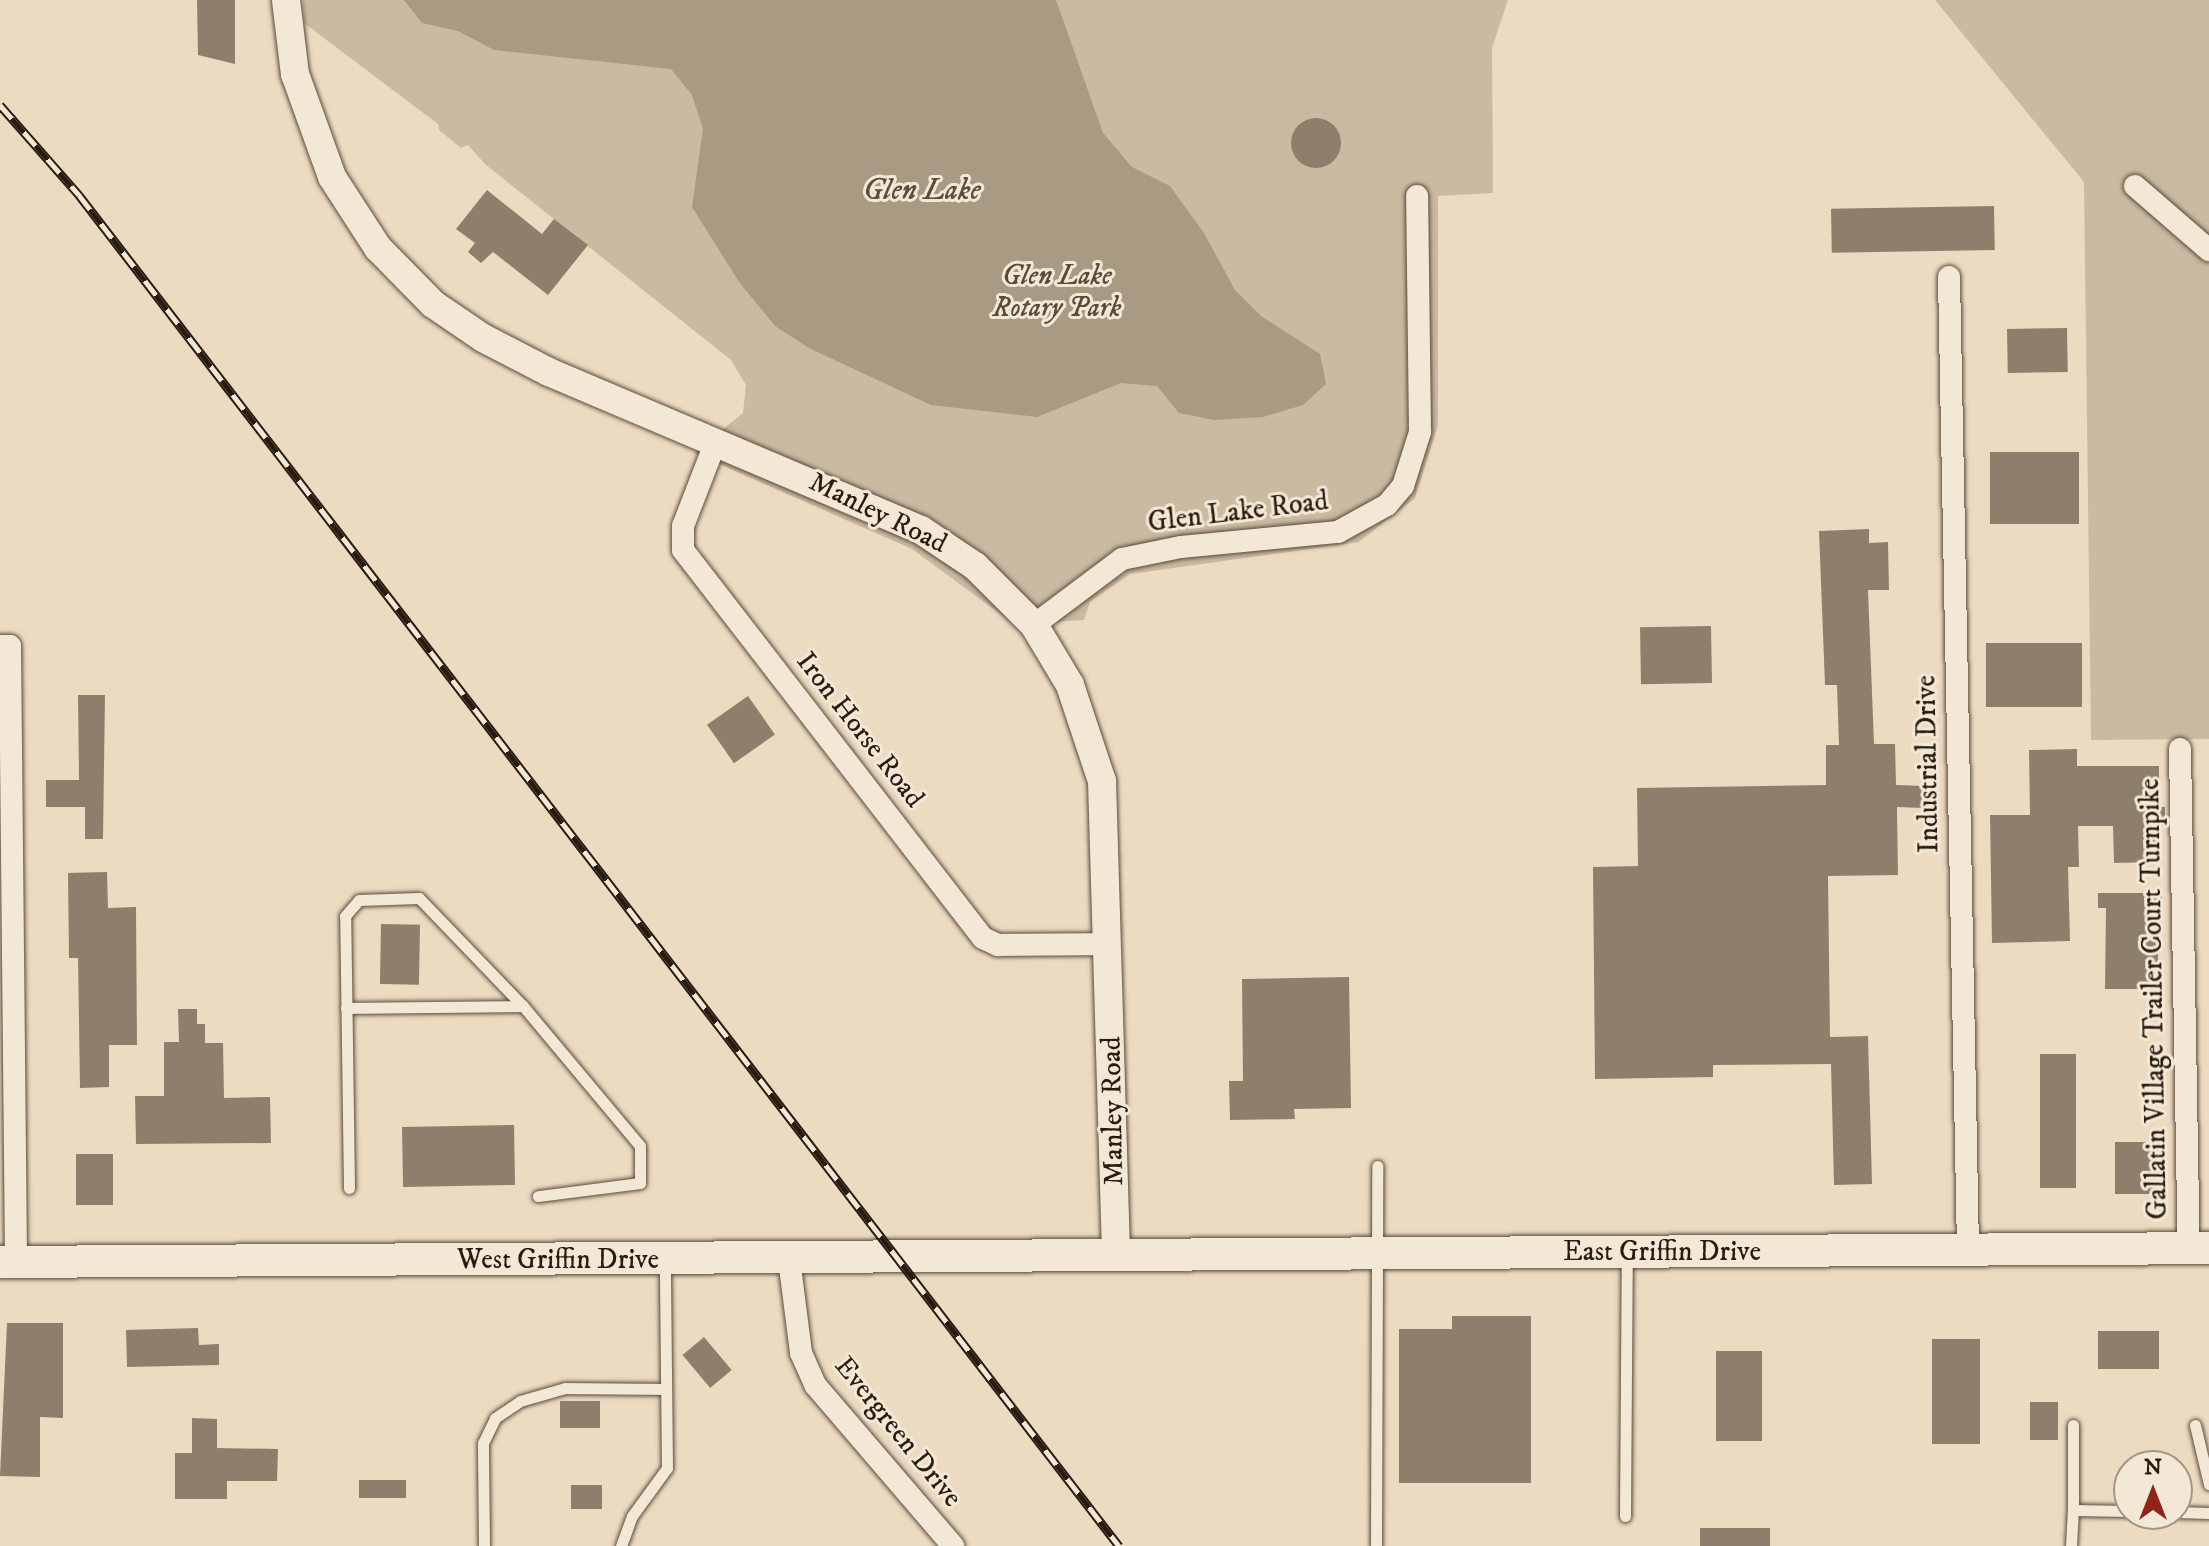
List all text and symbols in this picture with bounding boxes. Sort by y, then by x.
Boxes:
water label: Glen Lake [863,173,981,209]
park label: Glen Lake Rotary Park [993,259,1121,325]
street label: Manley Road [804,465,952,561]
street label: Glen Lake Road [1146,484,1330,540]
street label: Iron Horse Road [789,646,931,814]
street label: Industrial Drive [1910,675,1946,853]
street label: Gallatin Village Trailer Court Turnpike [2133,778,2175,1220]
street label: Manley Road [1095,1036,1131,1186]
street label: East Griffin Drive [1563,1235,1761,1269]
street label: West Griffin Drive [457,1243,659,1277]
street label: Evergreen Drive [827,1350,969,1514]
north arrow [2113,1450,2193,1530]
text: N [2144,1454,2162,1481]

